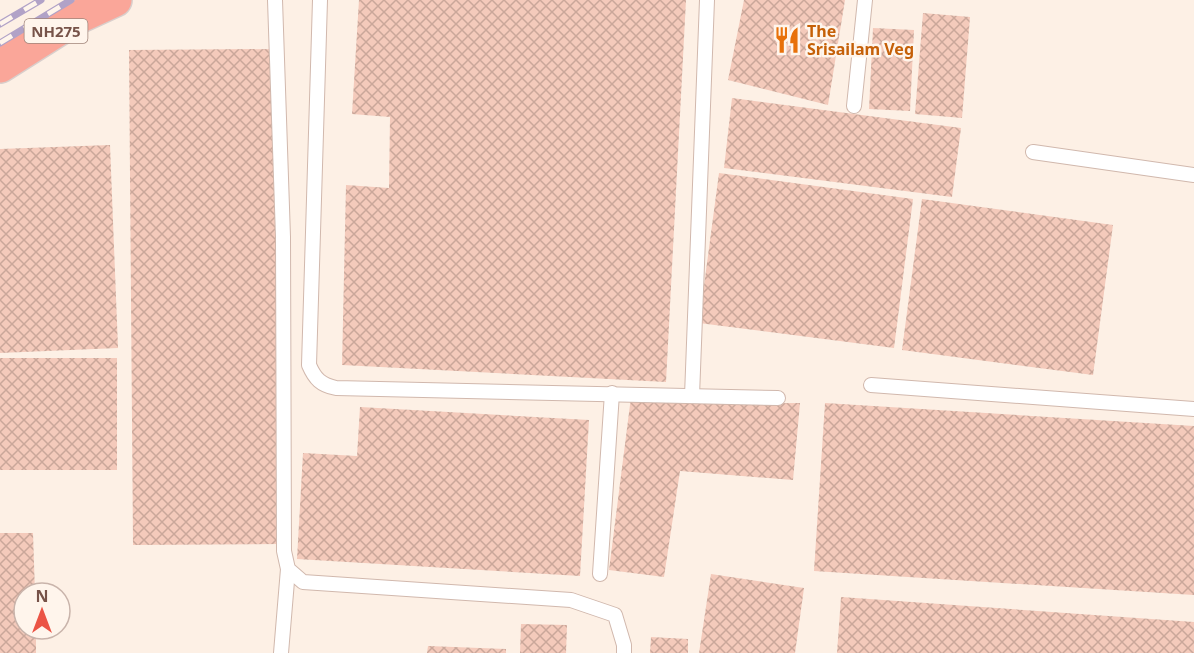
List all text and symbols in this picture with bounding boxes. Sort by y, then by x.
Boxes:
road number: NH275 [25,19,88,43]
place label: The Srisailam Veg [807,20,914,60]
restaurant icon: The Srisailam Veg [772,25,802,55]
north arrow [12,581,72,641]
text: N [35,585,49,607]

